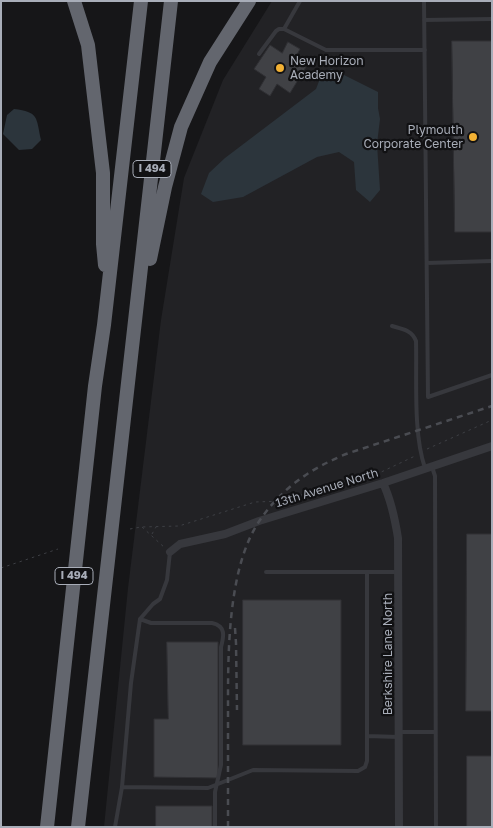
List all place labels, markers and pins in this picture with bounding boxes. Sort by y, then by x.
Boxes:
place label: New Horizon Academy [290,54,364,82]
marker: New Horizon Academy [274,62,286,74]
place label: Plymouth Corporate Center [364,123,463,151]
marker: Plymouth Corporate Center [467,131,479,143]

